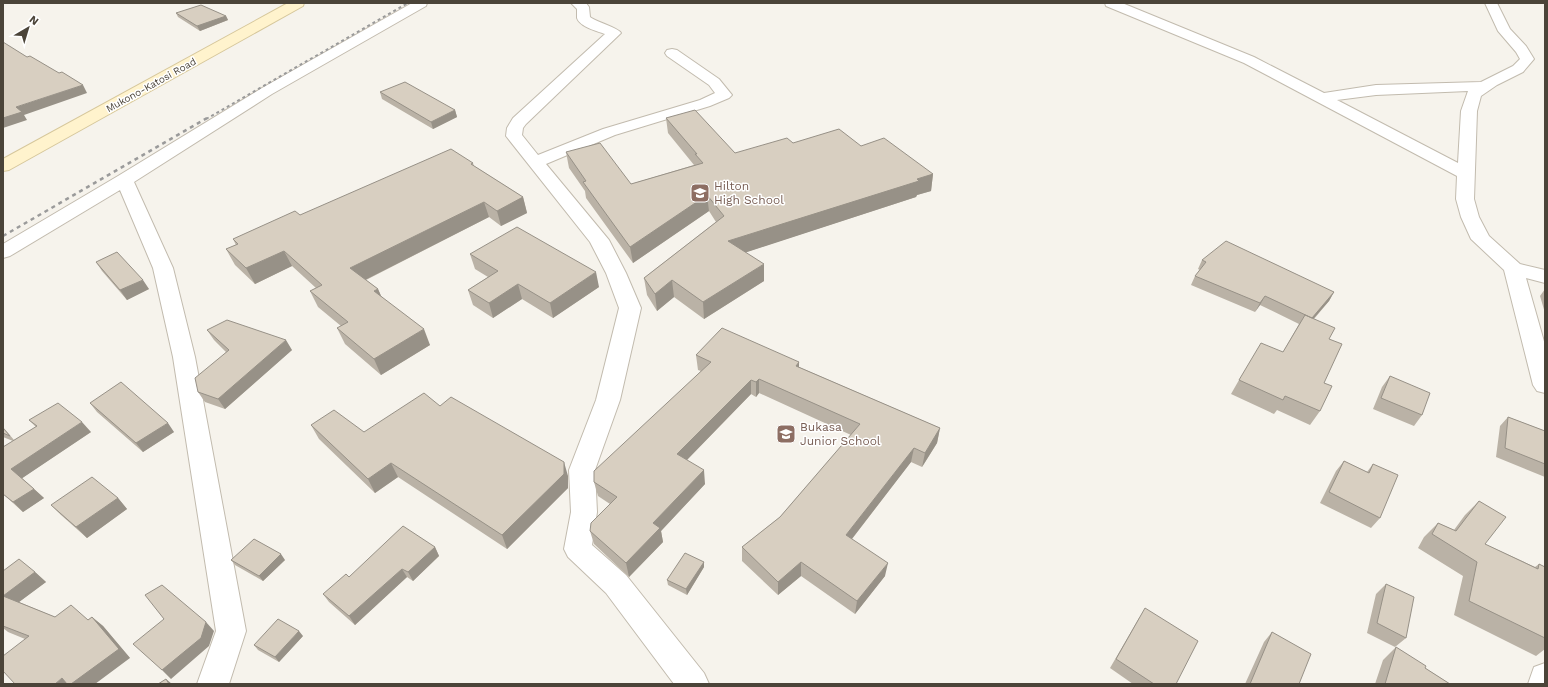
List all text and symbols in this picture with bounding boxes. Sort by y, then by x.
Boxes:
north arrow [8,8,48,48]
text: N [27,13,41,28]
street label: Mukono-Katosi Road [104,56,198,114]
place label: Hilton High School [714,179,784,207]
school or university icon: Hilton High School [689,182,711,204]
place label: Bukasa Junior School [800,420,881,448]
school or university icon: Bukasa Junior School [775,423,797,445]

